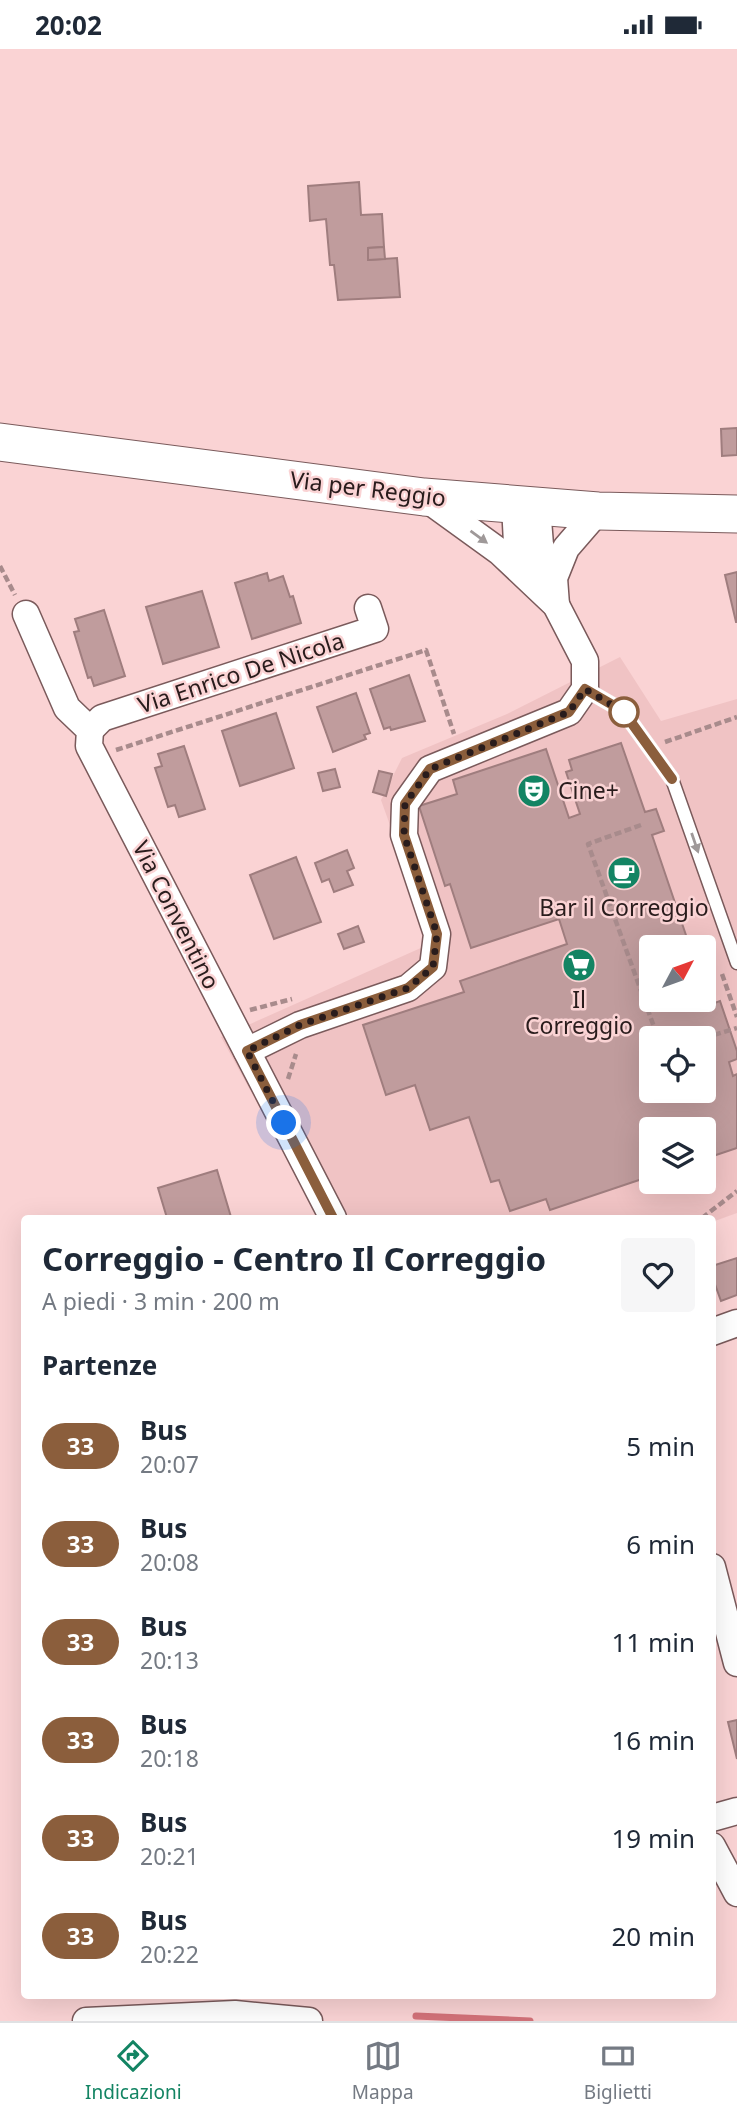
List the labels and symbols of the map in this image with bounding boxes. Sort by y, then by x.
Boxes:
street label: Via per Reggio [288,463,448,513]
one-way arrow [470,530,488,544]
street label: Via Enrico De Nicola [134,624,348,720]
unlabelled marker [609,697,639,727]
theatre icon: Cine+ [515,772,553,810]
place label: Cine+ [558,774,619,806]
one-way arrow [690,833,701,854]
street label: Via Conventino [126,835,228,994]
cafe icon: Bar il Correggio [605,854,643,892]
place label: Bar il Correggio [539,891,709,923]
north arrow [639,935,716,1011]
supermarket icon: Il Correggio [560,946,598,984]
place label: Il Correggio [525,983,633,1041]
your location [266,1105,301,1140]

